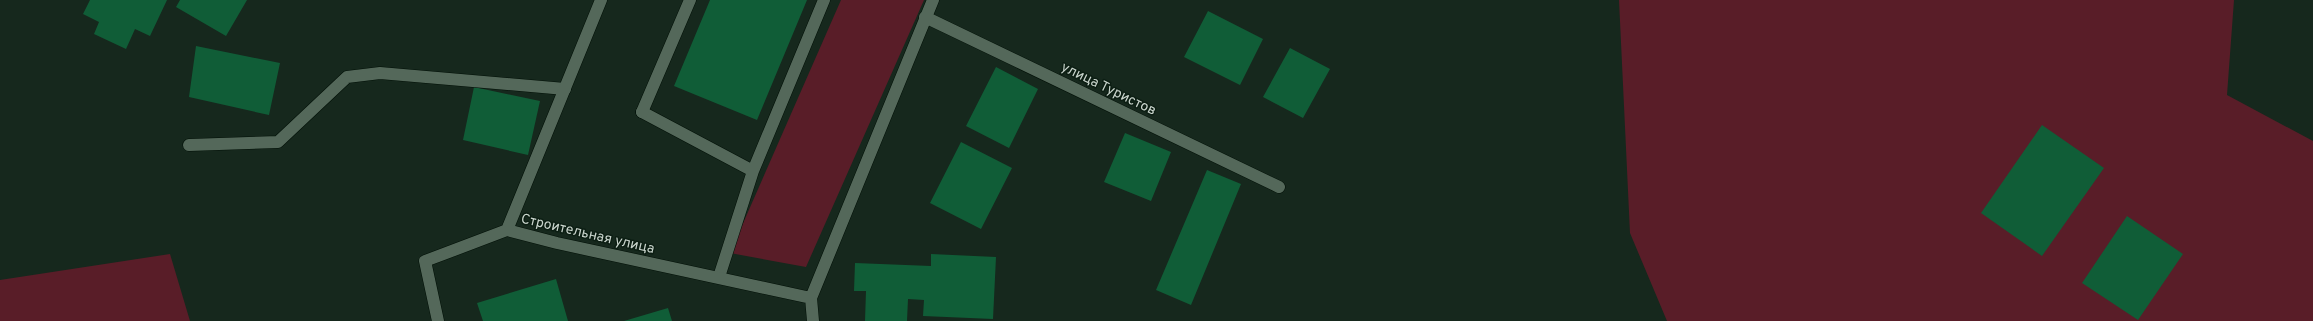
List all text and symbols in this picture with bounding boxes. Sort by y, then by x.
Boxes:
street label: улица Туристов [1058,59,1159,120]
street label: Строительная улица [519,211,656,258]

